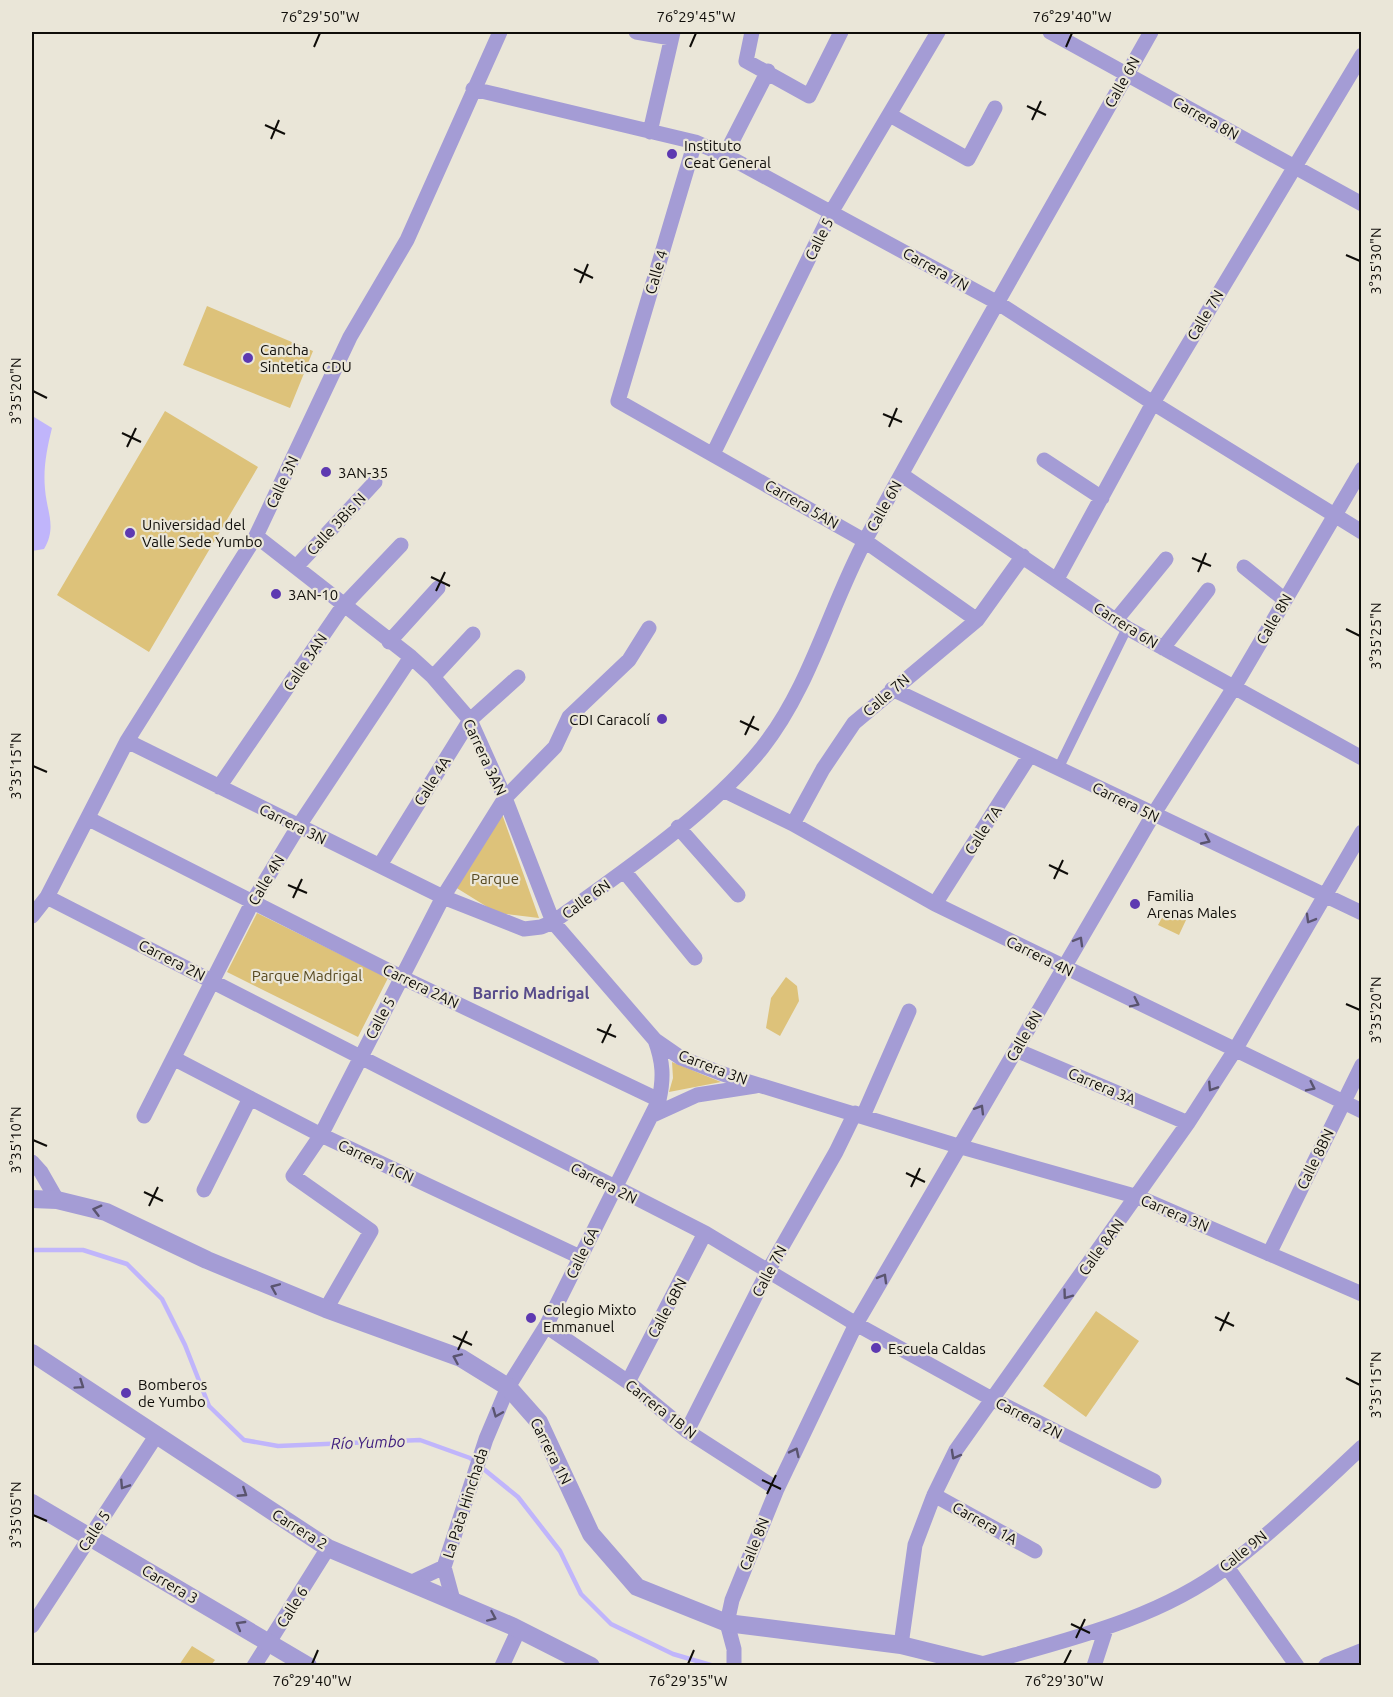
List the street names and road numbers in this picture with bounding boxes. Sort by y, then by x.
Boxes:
street label: Calle 6N [1101,54,1143,110]
street label: Carrera 8N [1170,93,1242,143]
street label: Calle 5 [802,215,836,263]
street label: Carrera 7N [900,244,972,294]
street label: Calle 4 [642,248,670,296]
street label: Calle 7N [1183,287,1227,343]
street label: Calle 3N [263,453,301,511]
street label: Carrera 5AN [762,476,842,532]
street label: Calle 6N [863,478,905,534]
street label: Calle 3Bis N [303,489,369,559]
street label: Calle 8N [1253,591,1295,647]
street label: Carrera 6N [1091,599,1161,651]
street label: Calle 3AN [280,630,330,694]
street label: Calle 7N [859,670,913,720]
street label: Carrera 3AN [460,716,510,798]
street label: Calle 4A [410,753,454,809]
street label: Carrera 5N [1090,778,1162,826]
street label: Carrera 3N [257,800,329,848]
street label: Calle 7A [961,802,1005,858]
street label: Calle 4N [244,852,288,908]
street label: Calle 6N [558,876,614,922]
street label: Carrera 4N [1004,932,1076,980]
street label: Carrera 2N [136,936,208,984]
street label: Carrera 2AN [380,960,462,1012]
street label: Calle 5 [362,994,398,1042]
street label: Calle 8N [1003,1008,1045,1064]
street label: Carrera 3N [676,1046,750,1088]
street label: Carrera 3A [1066,1064,1138,1108]
street label: Calle 8BN [1293,1126,1337,1192]
street label: Carrera 1CN [335,1136,417,1186]
street label: Carrera 2N [568,1159,640,1207]
street label: Carrera 3N [1138,1191,1212,1235]
street label: Calle 8AN [1075,1216,1127,1278]
street label: Calle 6A [562,1224,602,1281]
street label: Calle 7N [748,1242,790,1300]
street label: Calle 6BN [644,1275,690,1341]
street label: Carrera 1B N [622,1376,700,1442]
street label: Carrera 2N [993,1394,1065,1442]
street label: Carrera 1N [527,1415,575,1487]
street label: La Pata Hinchada [439,1446,491,1560]
street label: Carrera 1A [950,1498,1021,1548]
street label: Carrera 2 [269,1505,331,1553]
street label: Calle 5 [75,1508,113,1554]
street label: Calle 8N [736,1515,772,1573]
street label: Calle 9N [1216,1527,1270,1575]
street label: Carrera 3 [139,1561,201,1607]
street label: Calle 6 [273,1583,311,1631]

